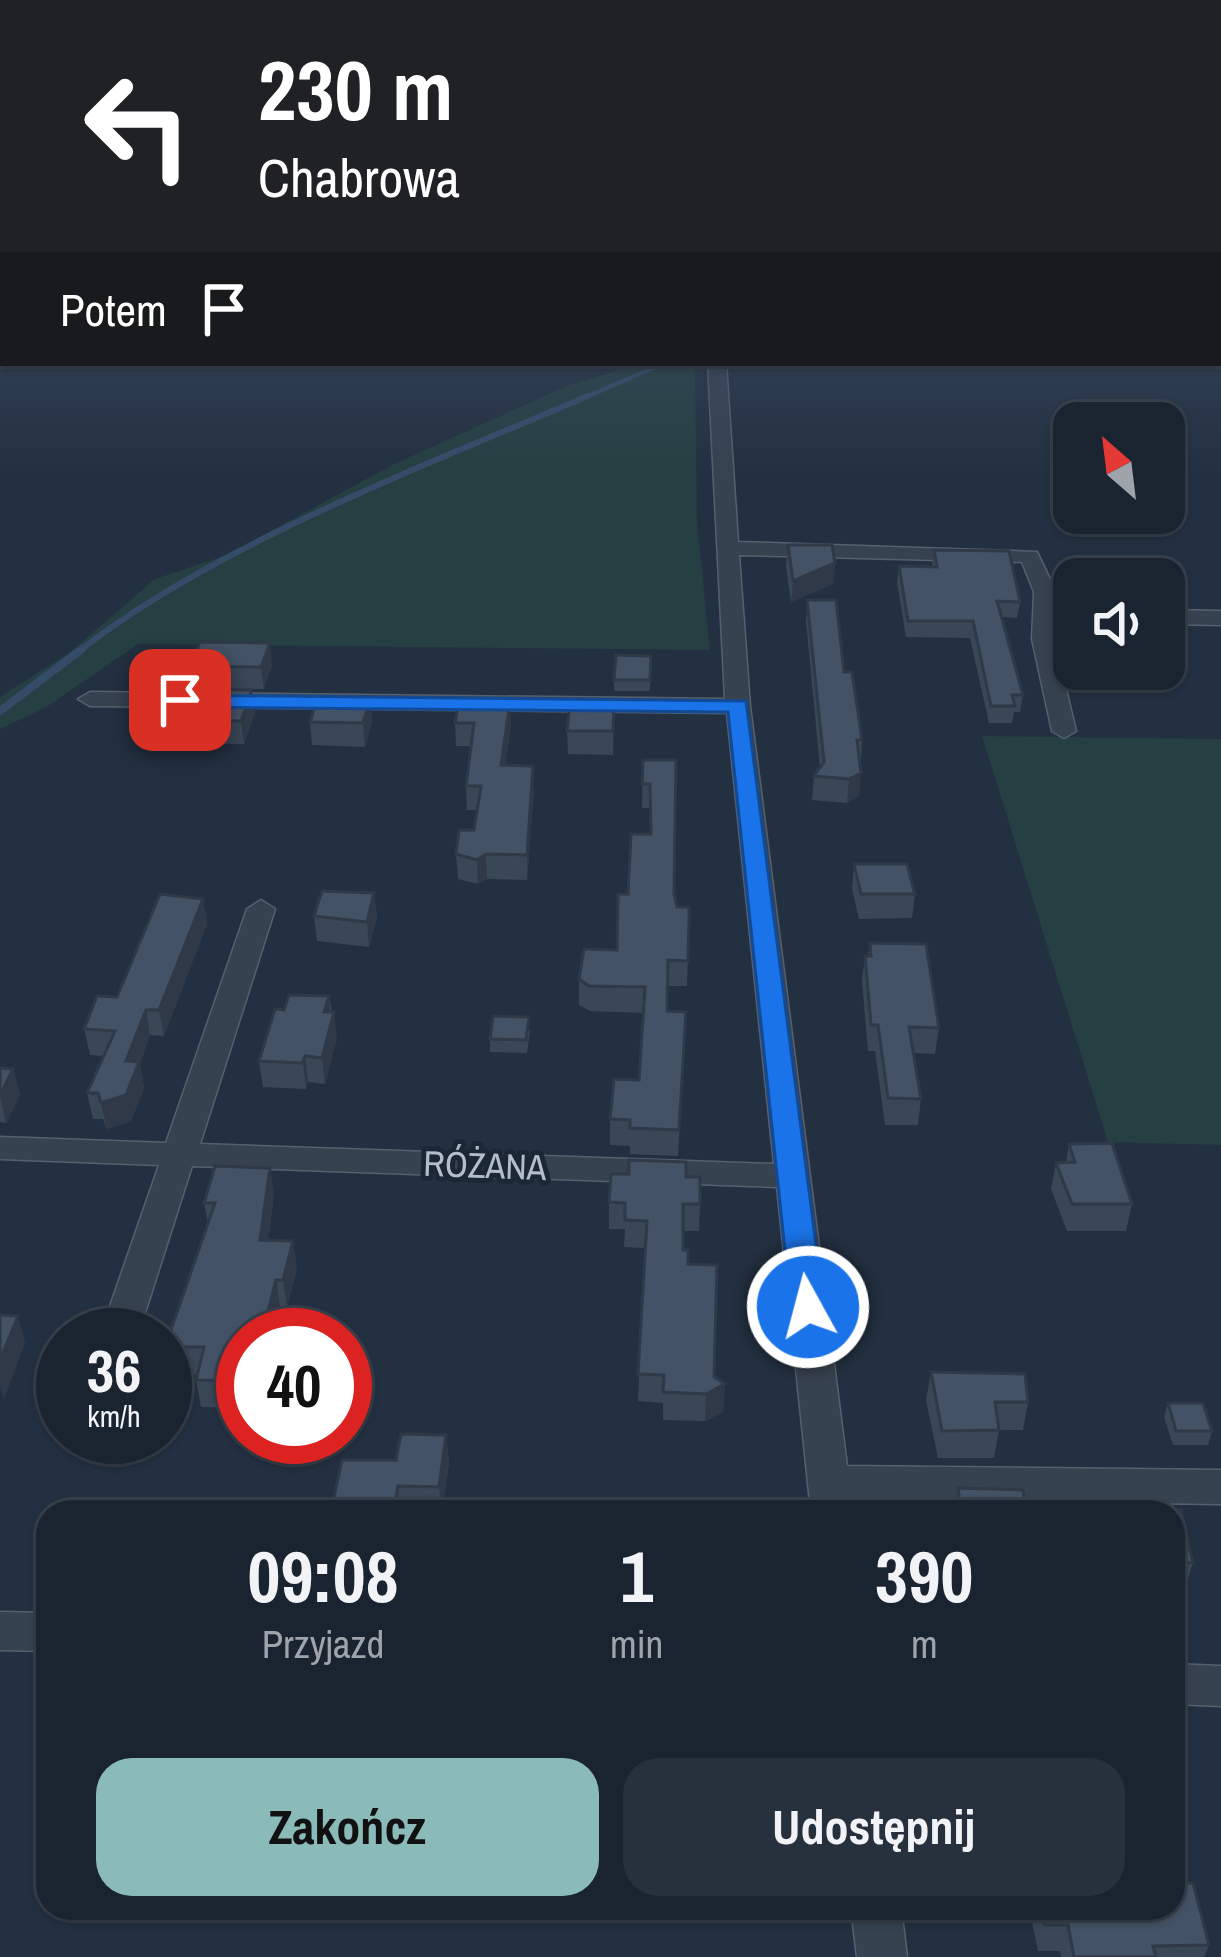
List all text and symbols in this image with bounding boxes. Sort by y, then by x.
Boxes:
text: 230 m [258,33,453,146]
icon: left [60,48,216,204]
text: Chabrowa [258,141,460,214]
icon: arrive [191,276,257,342]
text: Potem [60,279,167,340]
north arrow [1053,402,1185,534]
map controls [1053,402,1185,690]
button: sound [1053,558,1185,690]
pin [129,649,231,751]
icon: arrive [147,667,213,733]
street label: RÓŻANA [423,1139,548,1191]
position arrow [745,1244,871,1370]
speed limit sign: 40 [216,1308,372,1464]
text: 36 [87,1330,141,1411]
text: km/h [87,1396,141,1436]
text: 09:08 [248,1527,399,1624]
text: 1 [620,1527,653,1624]
text: 390 [875,1527,973,1624]
text: Przyjazd [262,1618,384,1670]
text: min [610,1618,663,1670]
text: m [911,1618,938,1670]
button: Zakończ [96,1758,599,1896]
button: Udostępnij [623,1758,1125,1896]

